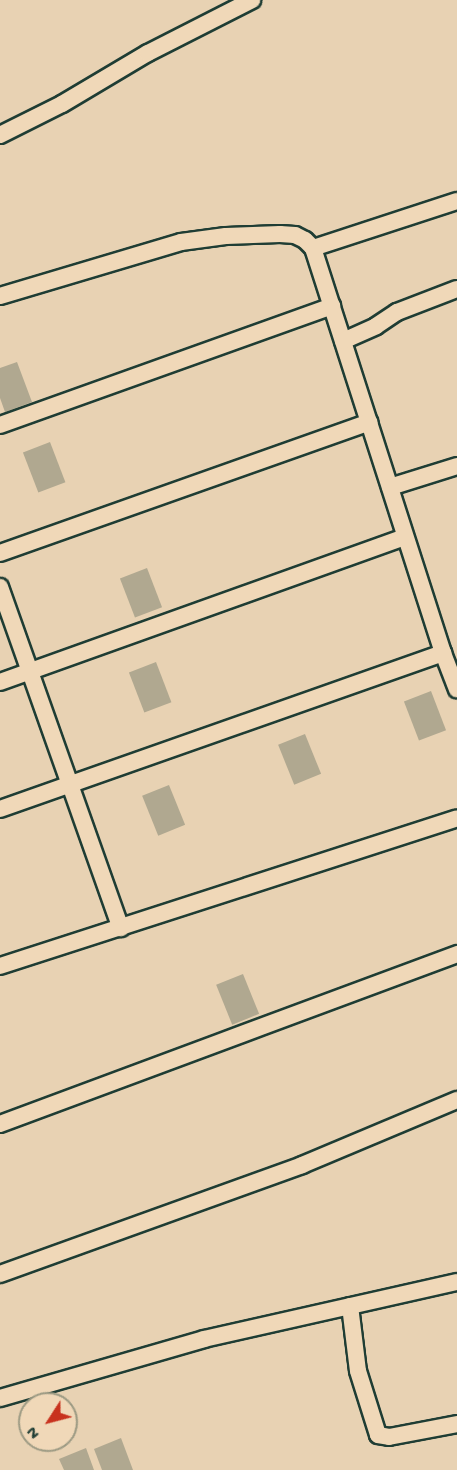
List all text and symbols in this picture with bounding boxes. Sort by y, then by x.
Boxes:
north arrow [18,1392,78,1452]
text: N [24,1422,45,1442]

